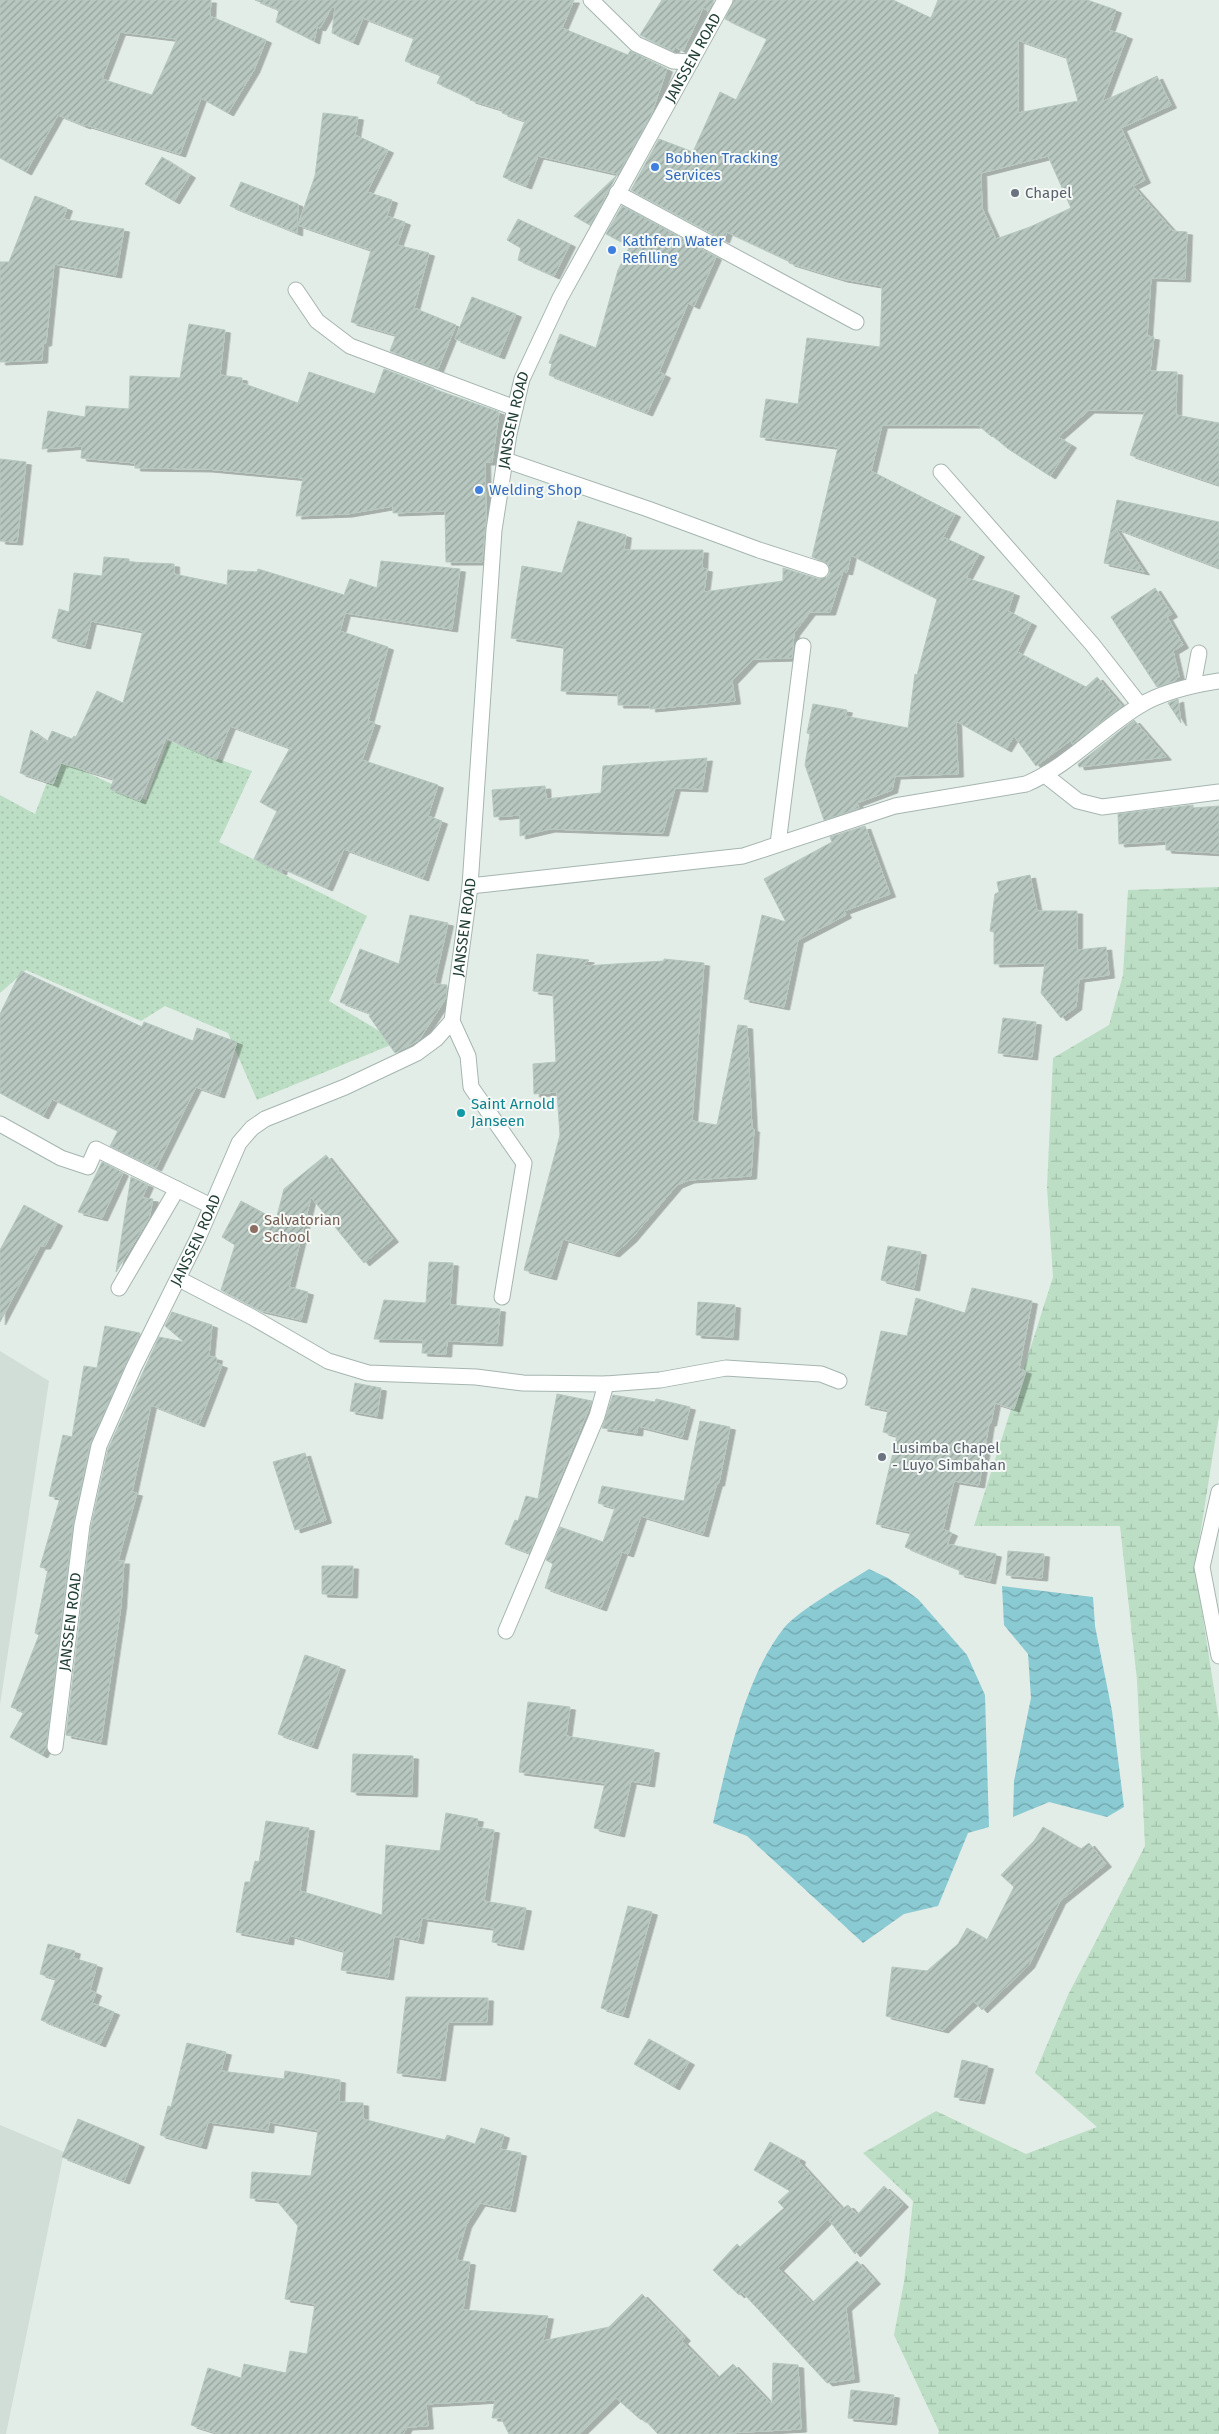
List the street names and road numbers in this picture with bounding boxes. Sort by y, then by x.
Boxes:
street label: JANSSEN ROAD [661,10,725,106]
street label: JANSSEN ROAD [495,368,533,470]
street label: JANSSEN ROAD [449,877,480,978]
street label: JANSSEN ROAD [167,1191,225,1289]
street label: JANSSEN ROAD [55,1572,85,1672]

